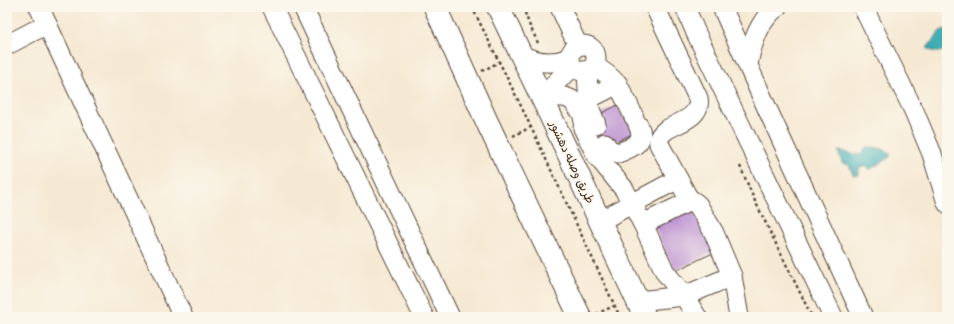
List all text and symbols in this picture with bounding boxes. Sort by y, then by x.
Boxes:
street label: طريق وصله دهشور [545,117,597,206]

